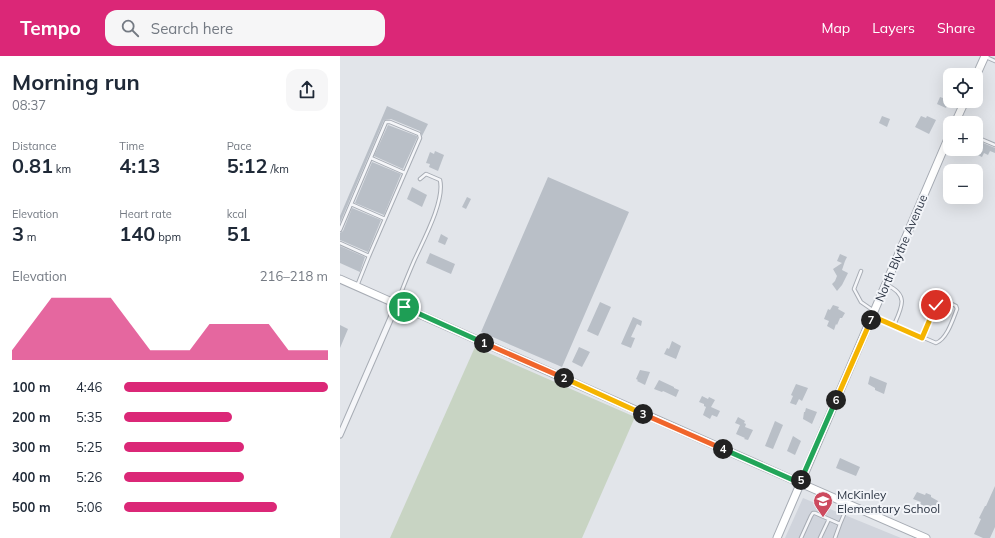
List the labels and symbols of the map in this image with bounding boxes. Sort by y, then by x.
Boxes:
street label: North Blythe Avenue [872,192,930,304]
pin [919,288,953,322]
pin [387,290,421,324]
pin: 7 [861,310,881,330]
pin: 1 [474,333,494,353]
pin: 2 [554,368,574,388]
pin: 6 [826,390,846,410]
pin: 3 [633,404,653,424]
pin: 4 [713,439,733,459]
pin: 5 [791,470,811,490]
place label: McKinley Elementary School [837,487,940,516]
school or university icon: McKinley Elementary School [812,490,834,518]

